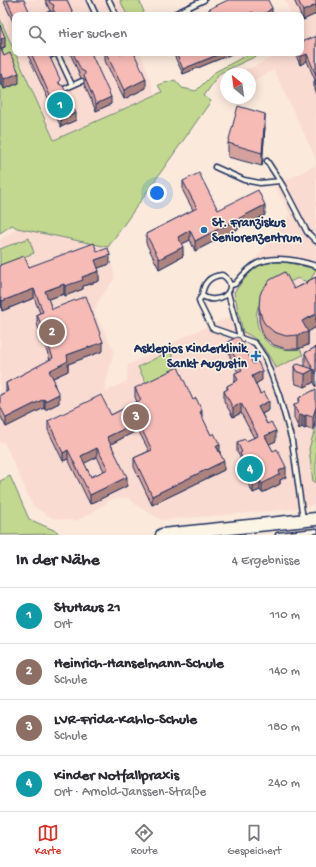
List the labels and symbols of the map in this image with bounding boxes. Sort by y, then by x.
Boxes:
north arrow [220,68,256,104]
pin: 1 [47,90,73,120]
your location [147,183,167,203]
place label: St. Franziskus Seniorenzentrum [212,216,303,246]
marker: St. Franziskus Seniorenzentrum [199,225,209,235]
pin: 2 [39,317,65,347]
place label: Asklepios Kinderklinik Sankt Augustin [133,342,249,372]
marker: Asklepios Kinderklinik Sankt Augustin [250,350,262,362]
pin: 3 [123,402,149,432]
pin: 4 [237,454,263,484]

